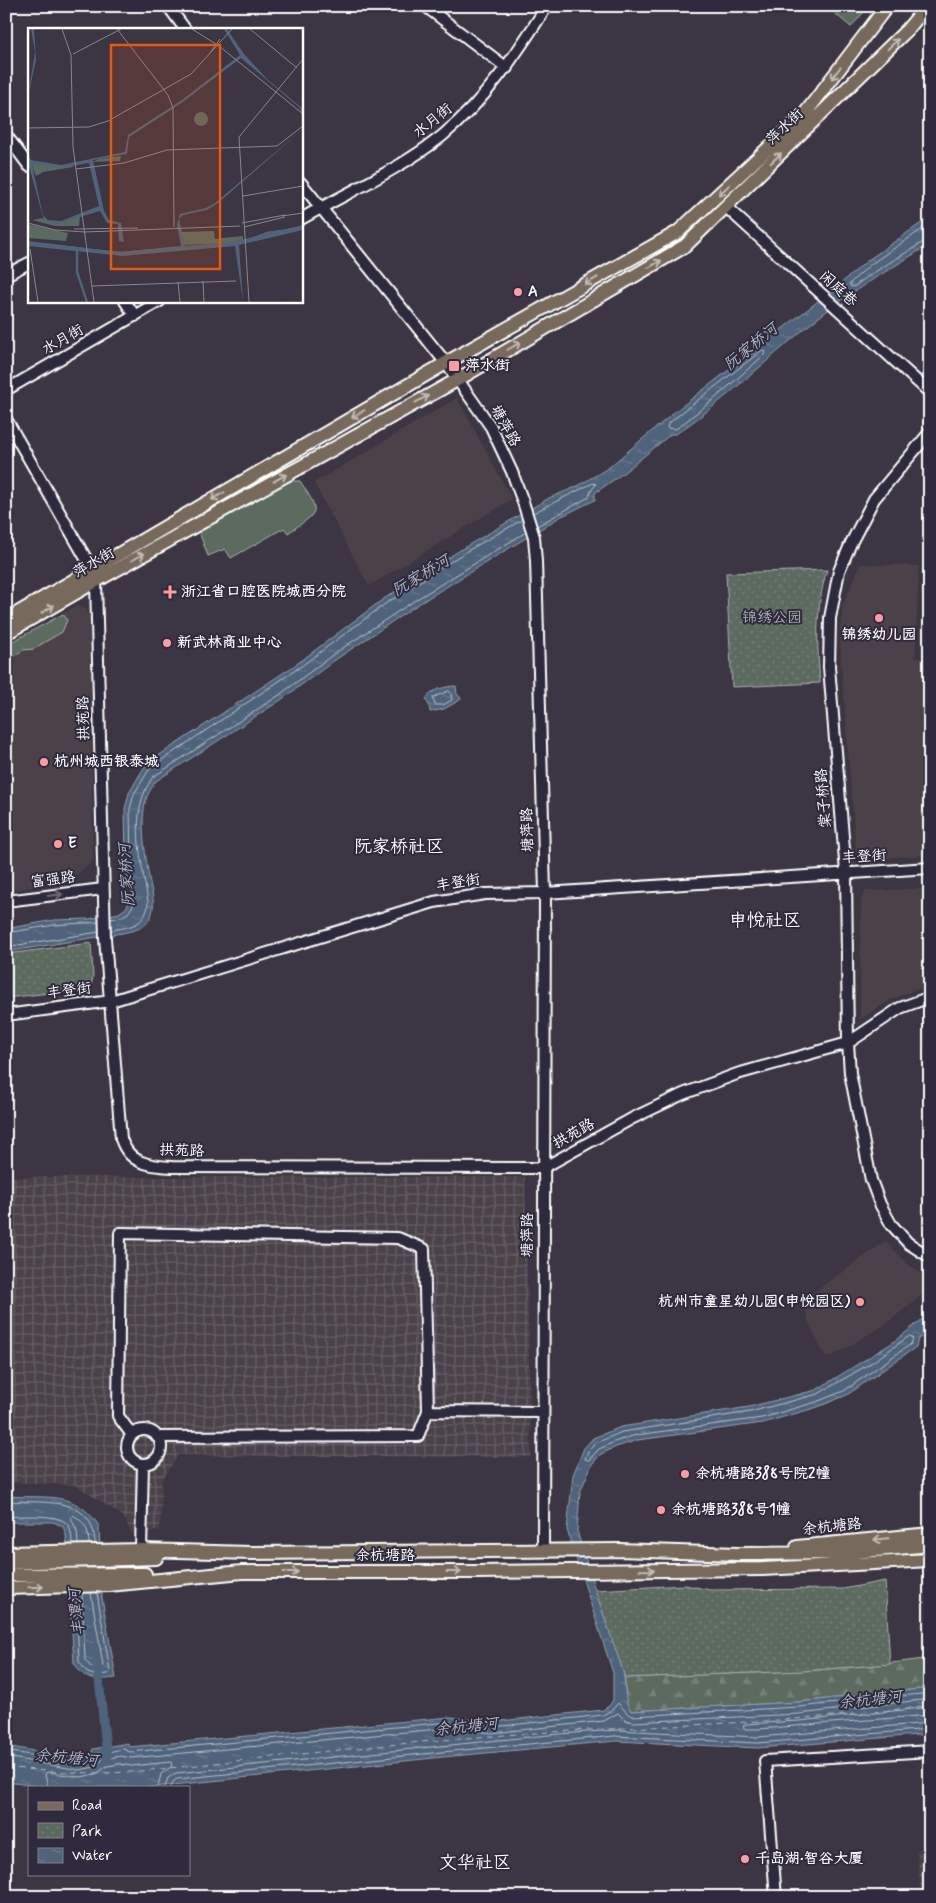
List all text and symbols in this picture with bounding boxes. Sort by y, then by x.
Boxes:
inset map [28,28,302,302]
one-way arrow [886,38,899,50]
one-way arrow [830,66,841,79]
street label: 水月街 [409,99,457,143]
street label: 萍水街 [762,104,808,150]
one-way arrow [770,152,783,164]
one-way arrow [717,184,730,196]
one-way arrow [647,259,661,269]
street label: 闲庭巷 [815,267,861,311]
one-way arrow [584,277,598,287]
place label: A [528,282,538,302]
marker: A [512,286,524,298]
water label: 阮家桥河 [720,317,785,375]
street label: 水月街 [39,320,87,360]
one-way arrow [507,341,521,351]
place label: 萍水街 [465,356,510,376]
marker: 萍水街 [447,359,461,373]
one-way arrow [415,394,430,404]
street label: 塘萍路 [485,401,525,451]
one-way arrow [352,410,366,420]
one-way arrow [273,473,288,483]
one-way arrow [211,492,225,502]
street label: 萍水街 [70,543,118,583]
water label: 阮家桥河 [388,549,456,601]
one-way arrow [130,552,145,561]
place label: 浙江省口腔医院城西分院 [181,582,346,602]
marker: 浙江省口腔医院城西分院 [163,585,177,599]
one-way arrow [41,603,55,613]
park label: 锦绣公园 [742,608,802,628]
marker: 锦绣幼儿园 [873,612,885,624]
place label: 锦绣幼儿园 [841,625,917,645]
place label: 新武林商业中心 [177,633,282,653]
marker: 新武林商业中心 [161,637,173,649]
street label: 拱苑路 [74,695,94,741]
place label: 杭州城西银泰城 [54,752,159,772]
marker: 杭州城西银泰城 [38,756,50,768]
street label: 棠子桥路 [811,767,837,829]
street label: 塘萍路 [517,807,539,853]
place label: E [68,834,77,854]
district label: 阮家桥社区 [354,835,444,859]
marker: E [52,838,64,850]
water label: 阮家桥河 [114,839,140,908]
street label: 丰登街 [841,846,887,868]
street label: 富强路 [29,867,77,893]
street label: 丰登街 [434,870,482,896]
one-way arrow [46,890,62,900]
district label: 申悦社区 [729,909,801,933]
street label: 丰登街 [45,978,93,1004]
street label: 拱苑路 [549,1114,599,1154]
street label: 拱苑路 [159,1140,205,1162]
street label: 塘萍路 [518,1212,538,1258]
place label: 杭州市童星幼儿园(申悦园区) [658,1292,851,1312]
marker: 杭州市童星幼儿园(申悦园区) [854,1296,866,1308]
place label: 余杭塘路388号院2幢 [695,1464,830,1484]
marker: 余杭塘路388号院2幢 [679,1468,691,1480]
place label: 余杭塘路388号1幢 [671,1500,791,1520]
marker: 余杭塘路388号1幢 [655,1504,667,1516]
street label: 余杭塘路 [801,1514,863,1540]
one-way arrow [873,1534,889,1543]
street label: 余杭塘路 [355,1546,415,1566]
one-way arrow [639,1565,655,1575]
one-way arrow [282,1567,299,1577]
one-way arrow [445,1567,461,1577]
one-way arrow [27,1582,43,1591]
water label: 丰潭河 [64,1584,90,1637]
water label: 余杭塘河 [837,1686,906,1714]
water label: 余杭塘河 [433,1713,502,1741]
water label: 余杭塘河 [33,1744,102,1772]
legend [28,1786,190,1876]
text: Road [72,1796,102,1816]
text: Park [72,1822,102,1842]
text: Water [72,1846,112,1866]
place label: 千岛湖·智谷大厦 [755,1849,863,1869]
district label: 文华社区 [439,1851,511,1875]
marker: 千岛湖·智谷大厦 [739,1853,751,1865]

